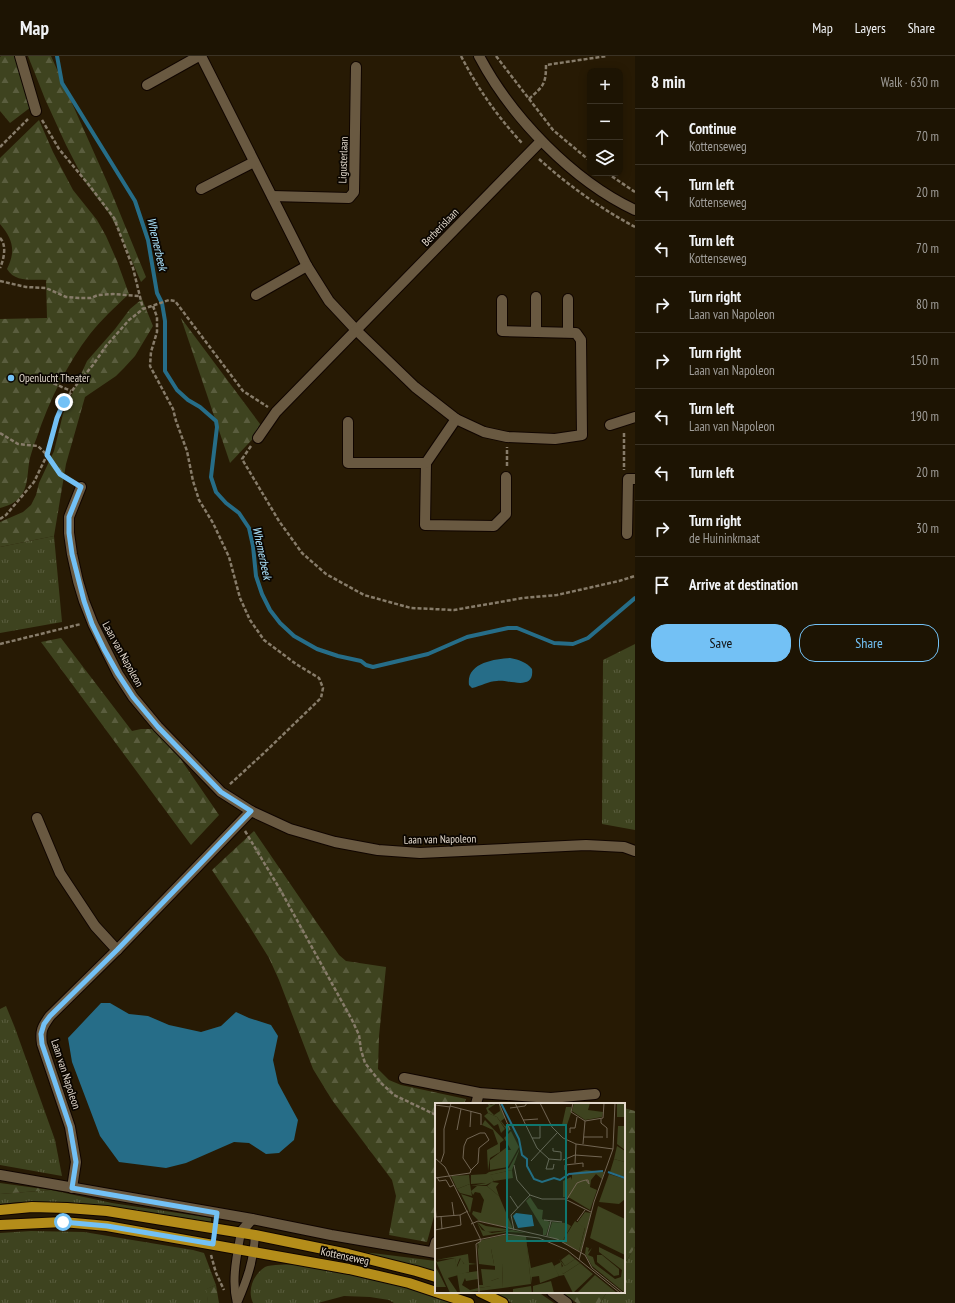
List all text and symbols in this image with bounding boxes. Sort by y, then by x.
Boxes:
text: Map [20,16,49,40]
text: Map [812,19,833,37]
text: Layers [855,19,886,37]
text: Share [908,19,935,37]
map controls [587,68,623,176]
button: + [587,68,623,104]
text: 8 min [651,71,685,93]
text: Walk · 630 m [881,74,939,91]
button: − [587,104,623,140]
text: Continue [689,119,736,138]
icon: ahead [651,126,673,148]
text: 70 m [916,128,939,145]
street label: Ligusterlaan [335,136,351,184]
text: Kottenseweg [689,138,747,155]
button: layers [587,140,623,176]
text: Turn left [689,175,734,194]
icon: left [651,182,673,204]
text: 20 m [916,184,939,201]
text: Kottenseweg [689,194,747,211]
street label: Berberislaan [419,205,462,249]
water label: Whemerbeek [144,216,171,273]
text: Turn left [689,231,734,250]
icon: left [651,238,673,260]
text: 70 m [916,240,939,257]
text: Kottenseweg [689,250,747,267]
text: Turn right [689,287,741,306]
icon: right [651,294,673,316]
text: 80 m [916,296,939,313]
text: Laan van Napoleon [689,306,775,323]
text: Turn right [689,343,741,362]
icon: right [651,350,673,372]
text: 150 m [910,352,939,369]
text: Laan van Napoleon [689,362,775,379]
place label: Openlucht Theater [19,371,90,385]
marker: Openlucht Theater [6,373,16,383]
route end [55,393,73,411]
text: Turn left [689,399,734,418]
icon: left [651,406,673,428]
text: 190 m [910,408,939,425]
text: Laan van Napoleon [689,418,775,435]
icon: left [651,462,673,484]
text: Turn left [689,463,734,482]
text: 20 m [916,464,939,481]
text: Turn right [689,511,741,530]
icon: right [651,518,673,540]
text: 30 m [916,520,939,537]
water label: Whemerbeek [250,525,276,582]
text: de Huininkmaat [689,530,760,547]
icon: arrive [651,574,673,596]
text: Arrive at destination [689,575,798,594]
street label: Laan van Napoleon [99,619,147,689]
button: Save [651,624,791,662]
button: Share [799,624,939,662]
street label: Laan van Napoleon [404,831,477,847]
street label: Laan van Napoleon [48,1037,84,1111]
inset map [435,1103,625,1293]
route start [54,1213,72,1231]
street label: Kottenseweg [320,1244,371,1268]

